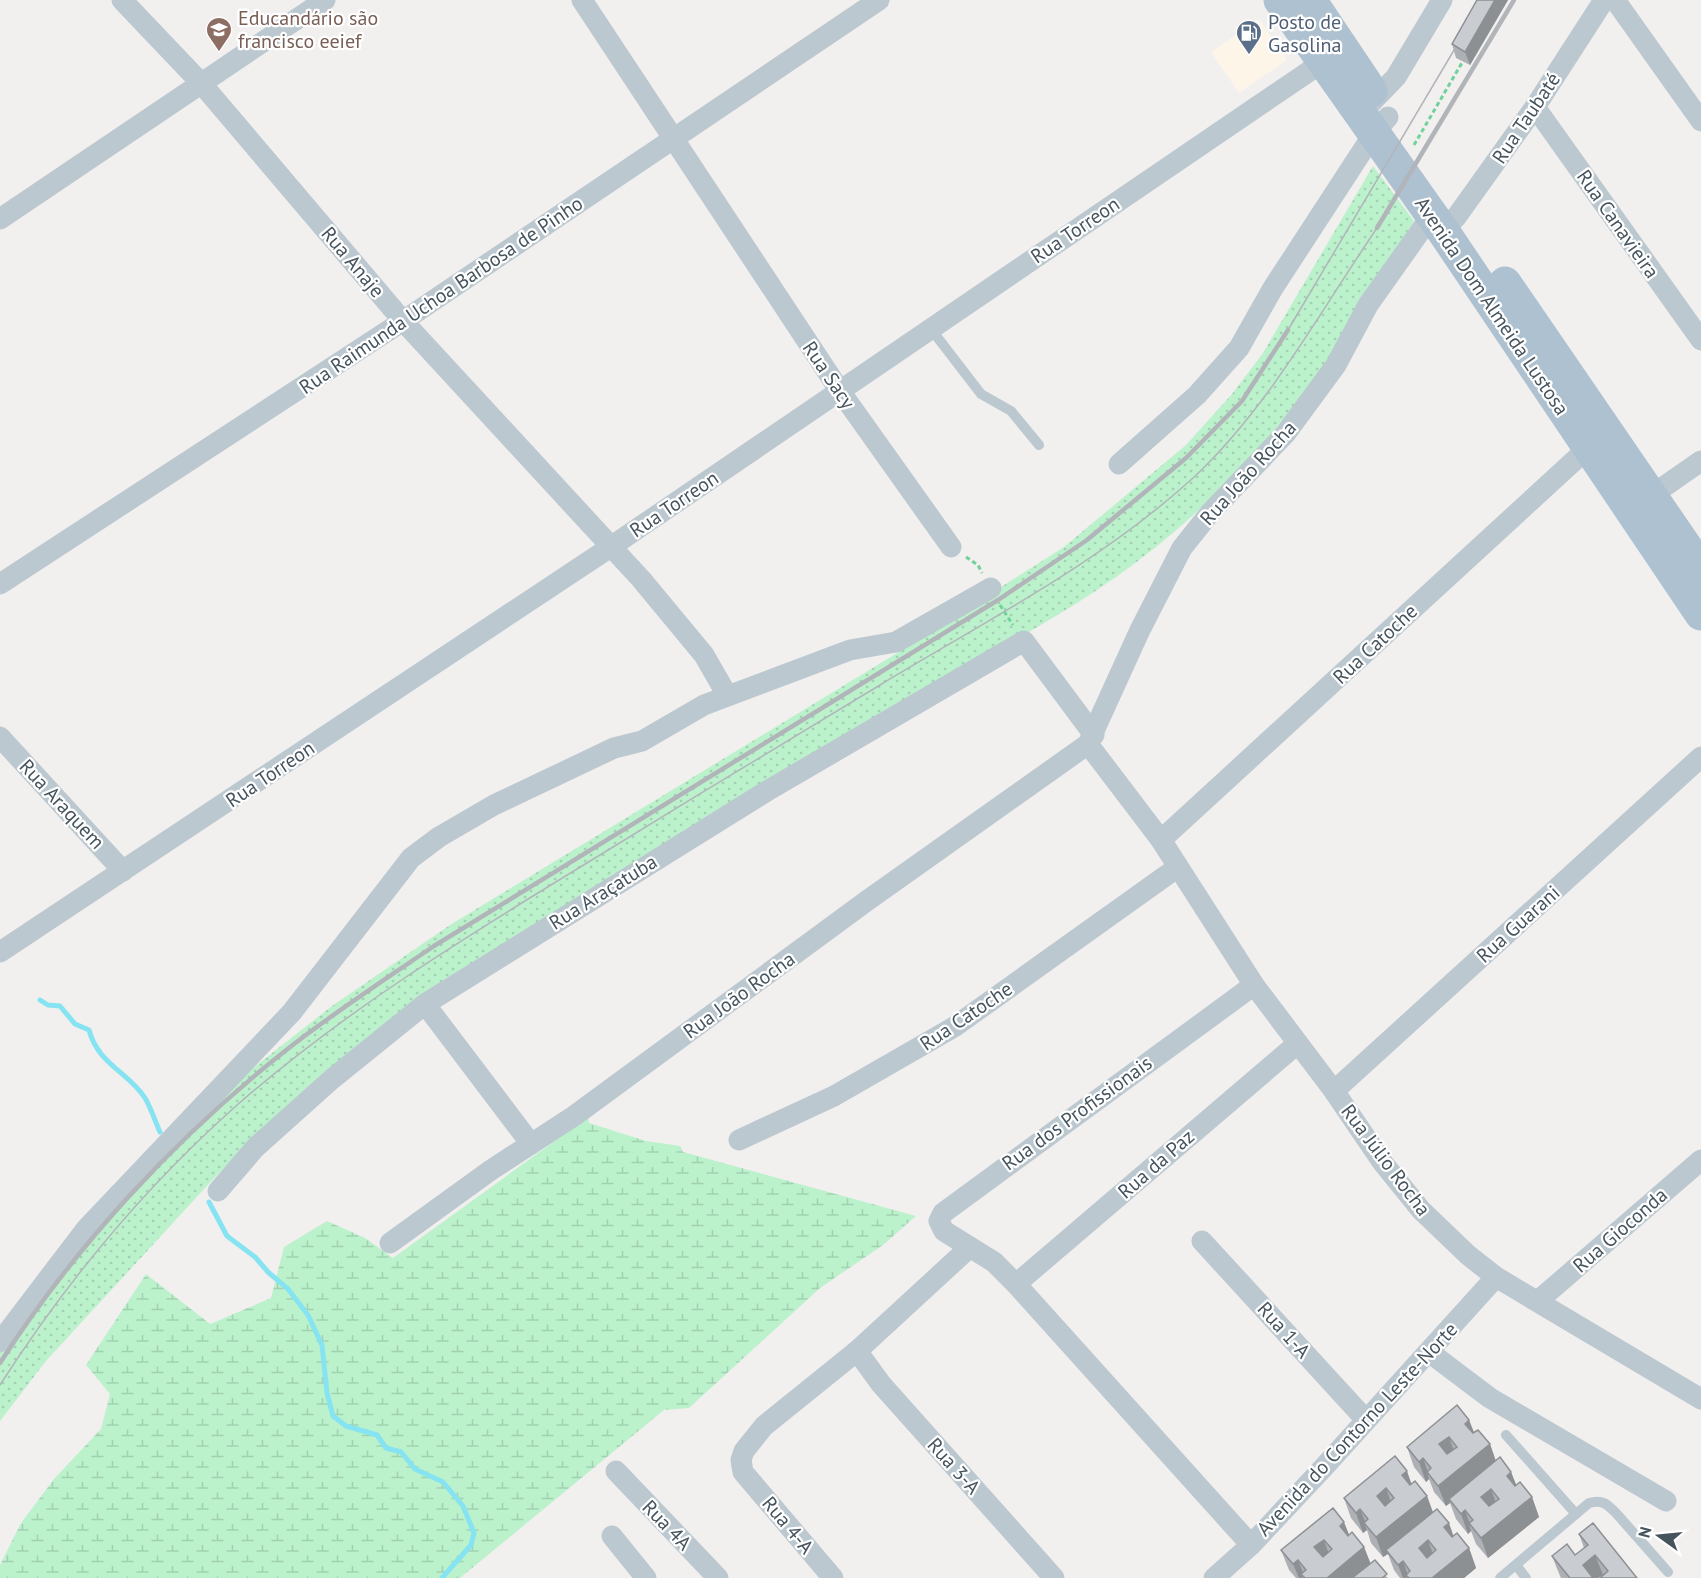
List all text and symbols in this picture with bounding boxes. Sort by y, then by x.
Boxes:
place label: Educandário são francisco eeief [238,5,378,54]
place label: Posto de Gasolina [1268,9,1341,58]
school or university icon: Educandário são francisco eeief [204,15,234,53]
fuel station icon: Posto de Gasolina [1234,18,1264,56]
street label: Rua Taubaté [1486,68,1566,168]
street label: Rua Canavieira [1571,165,1665,283]
street label: Rua Raimunda Uchoa Barbosa de Pinho [294,190,588,400]
street label: Rua Torreon [1026,191,1124,269]
street label: Avenida Dom Almeida Lustosa [1409,192,1575,420]
street label: Rua Anaje [316,221,390,303]
street label: Rua Sacy [797,336,862,414]
street label: Rua João Rocha [1194,415,1302,531]
street label: Rua Torreon [625,465,723,543]
street label: Rua Catoche [1327,598,1423,690]
street label: Rua Torreon [221,735,319,813]
street label: Rua Araquem [14,754,110,854]
street label: Rua Araçatuba [544,848,662,936]
street label: Rua Guarani [1471,880,1565,968]
street label: Rua João Rocha [678,946,800,1044]
street label: Rua Catoche [915,976,1017,1056]
street label: Rua dos Profissionais [997,1050,1157,1176]
street label: Rua Júlio Rocha [1336,1099,1436,1221]
street label: Rua da Paz [1112,1124,1200,1204]
street label: Rua Gioconda [1567,1182,1673,1278]
street label: Rua 1-A [1252,1296,1316,1364]
street label: Avenida do Contorno Leste-Norte [1251,1317,1463,1541]
street label: Rua 3-A [922,1432,986,1500]
street label: Rua 4-A [756,1491,820,1559]
street label: Rua 4A [637,1494,698,1556]
north arrow [1629,1506,1689,1566]
text: N [1633,1524,1656,1540]

